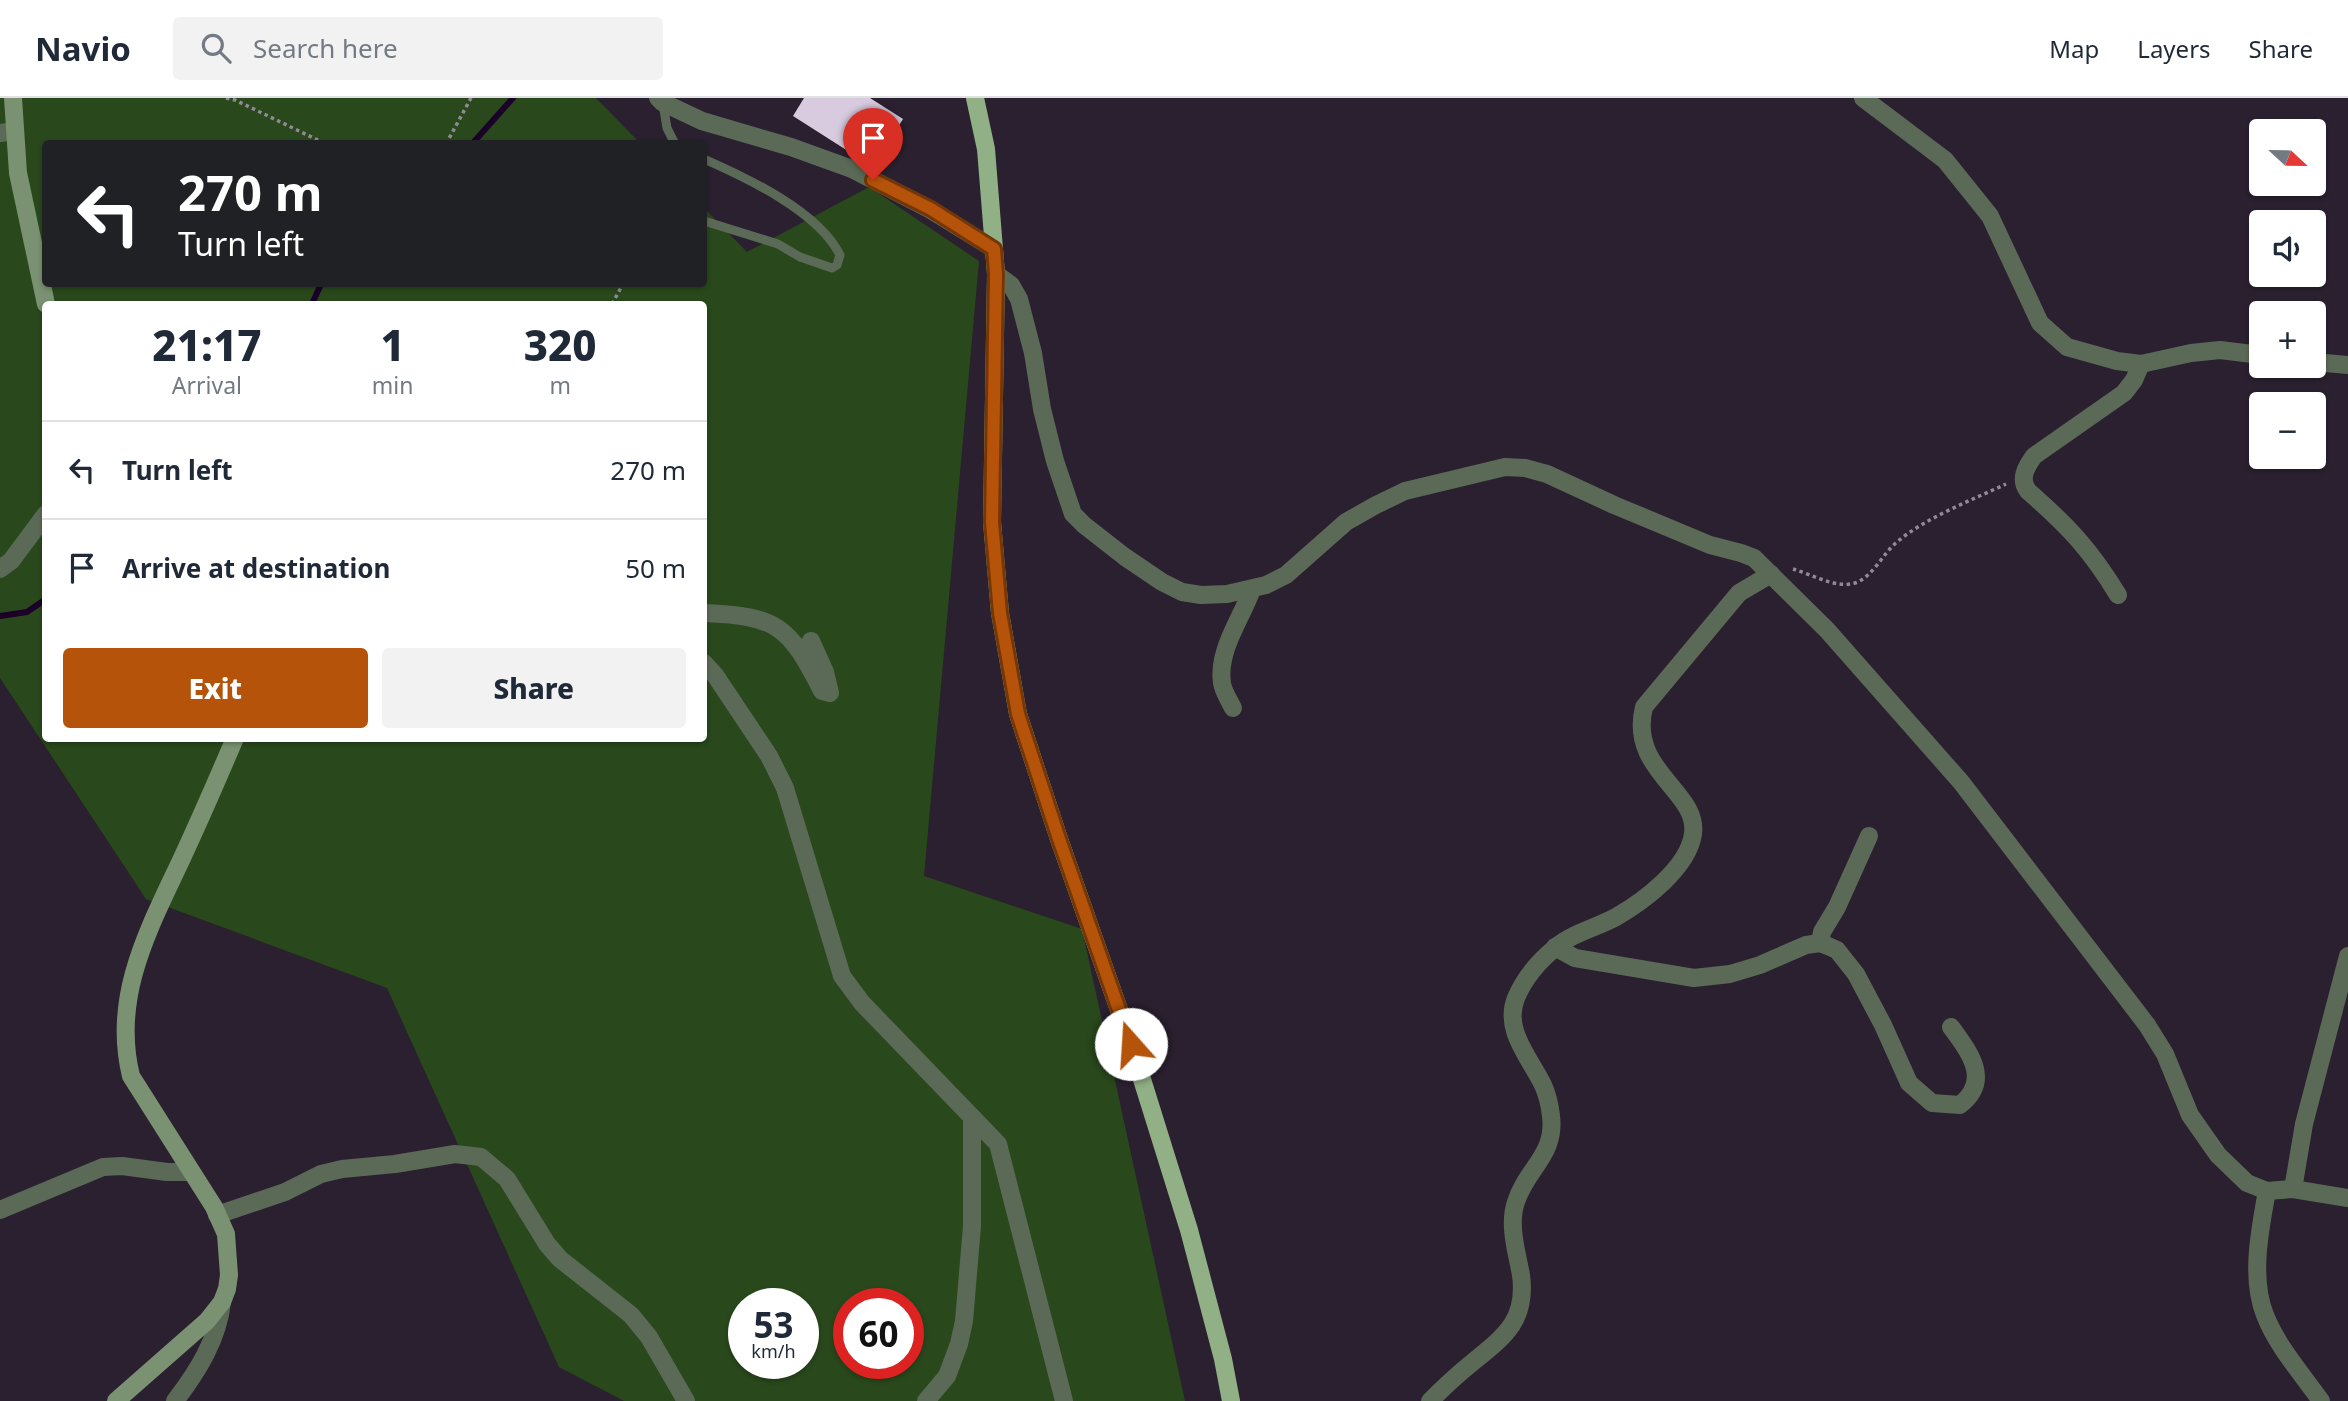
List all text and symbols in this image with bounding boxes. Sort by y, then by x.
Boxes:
search box [173,17,663,80]
text: Navio [35,26,131,71]
icon: search [197,29,235,67]
text: Search here [253,30,398,66]
text: Map [2049,32,2099,65]
text: Layers [2137,32,2211,65]
text: Share [2249,32,2313,65]
pin [843,108,903,180]
icon: arrive [854,119,892,157]
north arrow [2249,119,2326,196]
map controls [2249,119,2326,469]
text: 270 m [178,159,323,225]
icon: left [63,168,154,259]
button: sound [2249,210,2326,287]
text: Turn left [178,222,304,265]
button: + [2249,301,2326,378]
text: 21:17 [152,316,261,373]
text: 1 [380,316,405,373]
text: 320 [524,316,597,373]
text: Arrival [172,369,242,401]
text: min [372,369,413,401]
text: m [549,369,571,401]
button: − [2249,392,2326,469]
icon: left [63,451,101,489]
text: Turn left [122,452,233,488]
text: 270 m [610,452,686,488]
icon: arrive [63,549,101,587]
text: Arrive at destination [122,550,391,586]
text: 50 m [625,550,686,586]
button: Exit [63,648,368,728]
button: Share [382,648,686,728]
position arrow [1094,1007,1168,1081]
speed limit sign: 60 [833,1288,924,1379]
text: 53 [753,1301,794,1348]
text: km/h [751,1339,796,1363]

